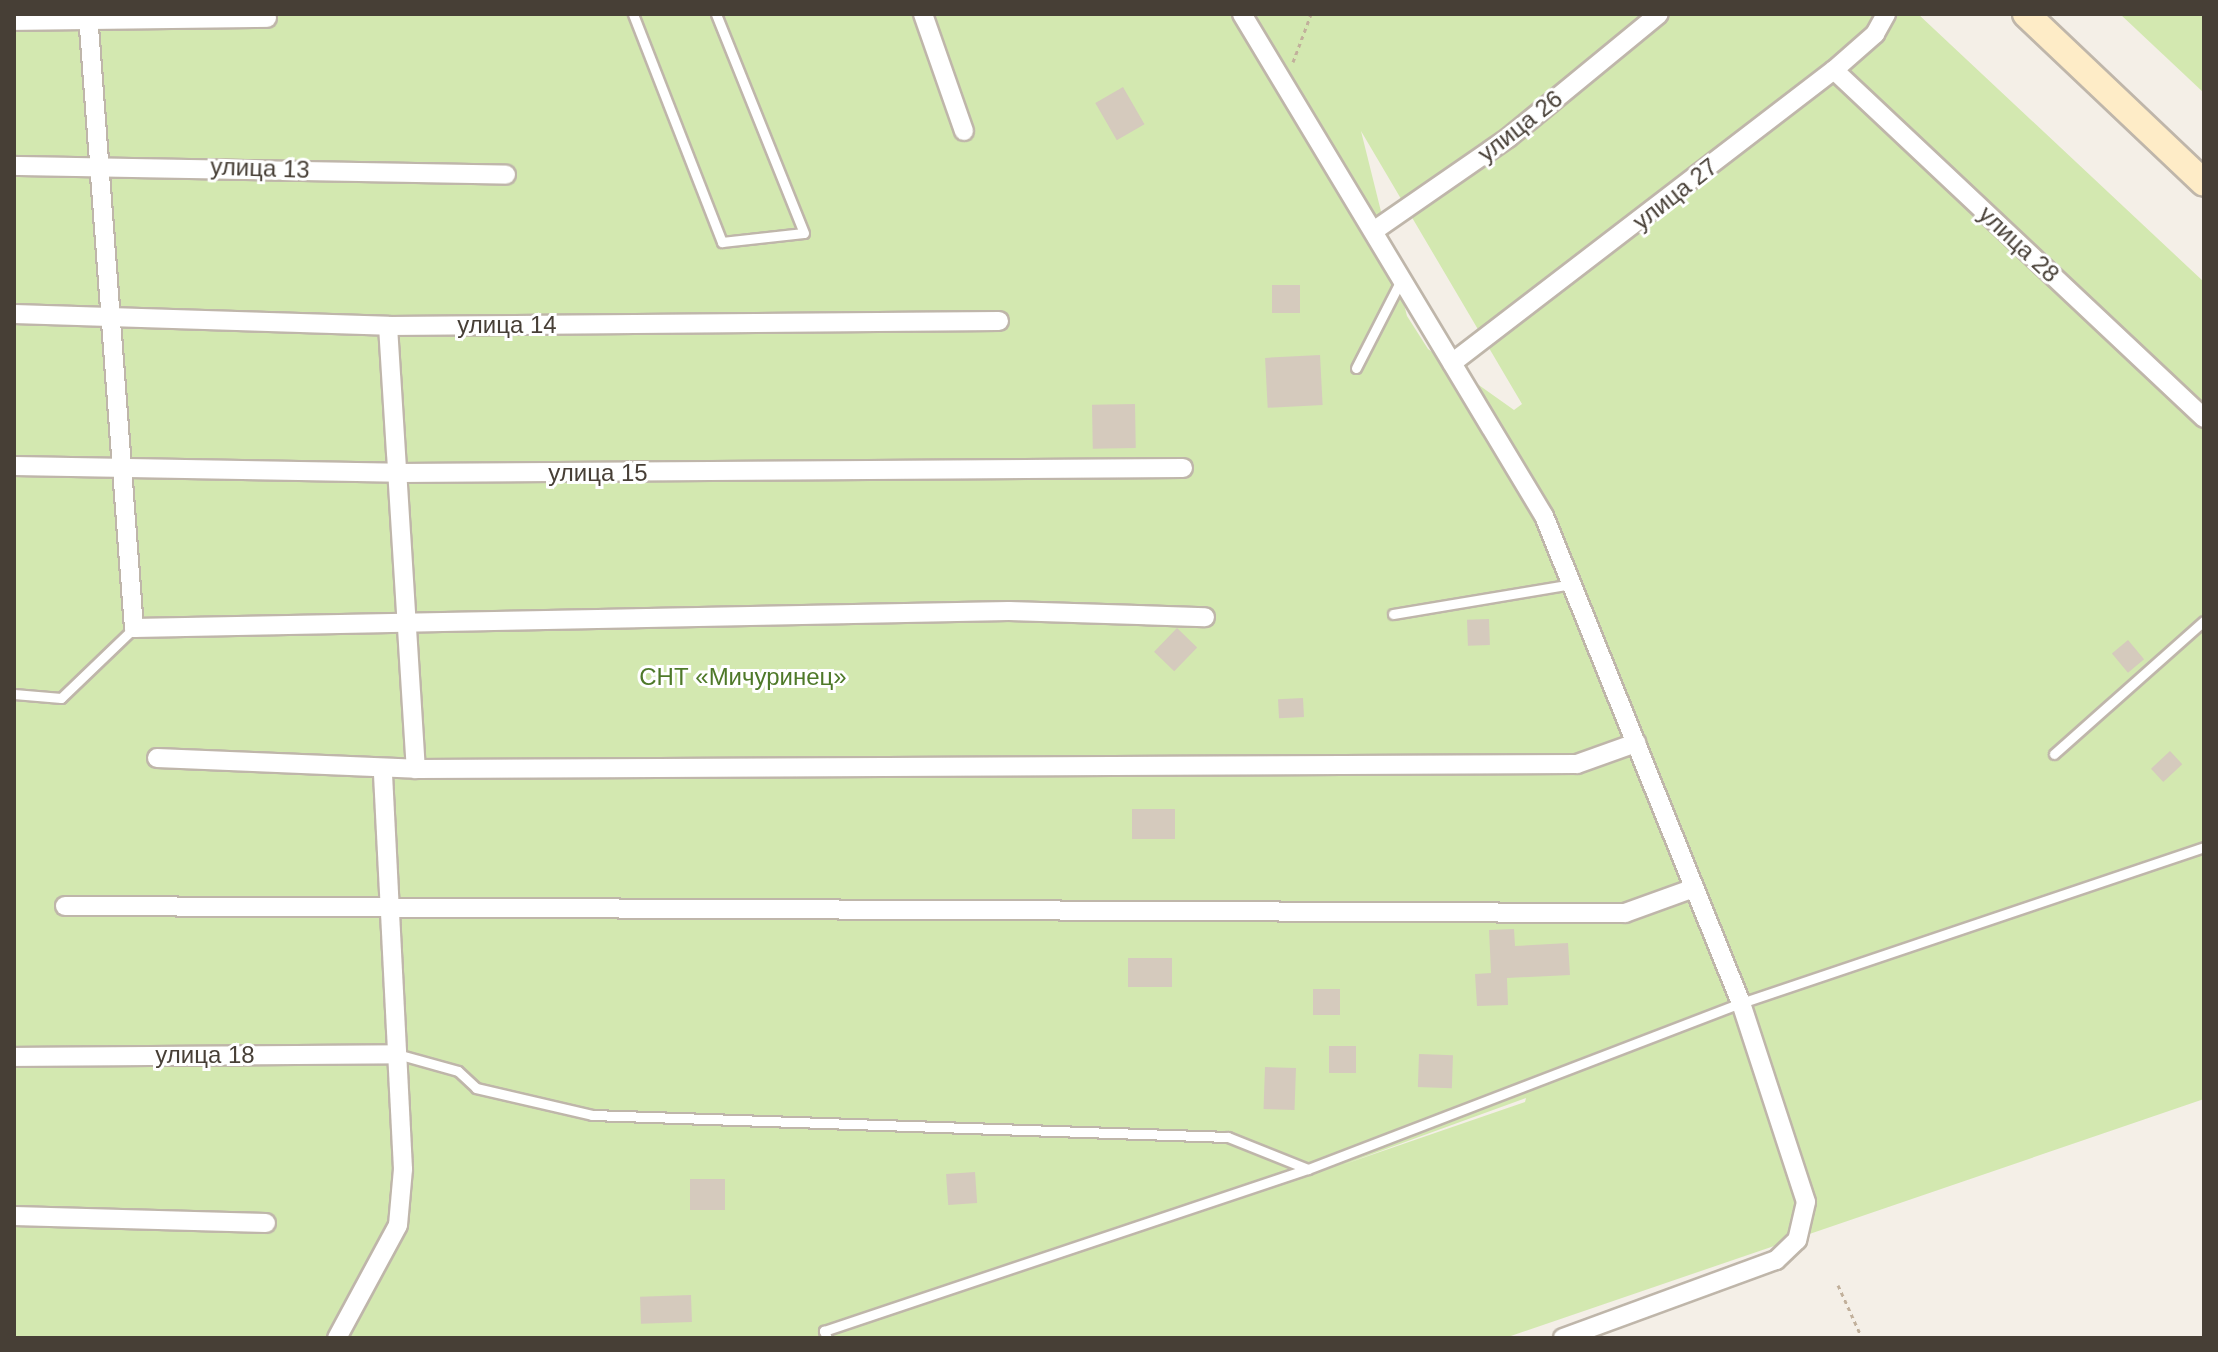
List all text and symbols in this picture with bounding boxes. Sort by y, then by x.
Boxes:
street label: улица 26 [1472,84,1568,168]
street label: улица 13 [210,152,310,184]
street label: улица 27 [1627,152,1723,236]
street label: улица 28 [1973,200,2065,288]
street label: улица 14 [457,311,557,339]
street label: улица 15 [548,459,648,487]
park label: СНТ «Мичуринец» [639,663,847,691]
street label: улица 18 [155,1041,255,1069]

